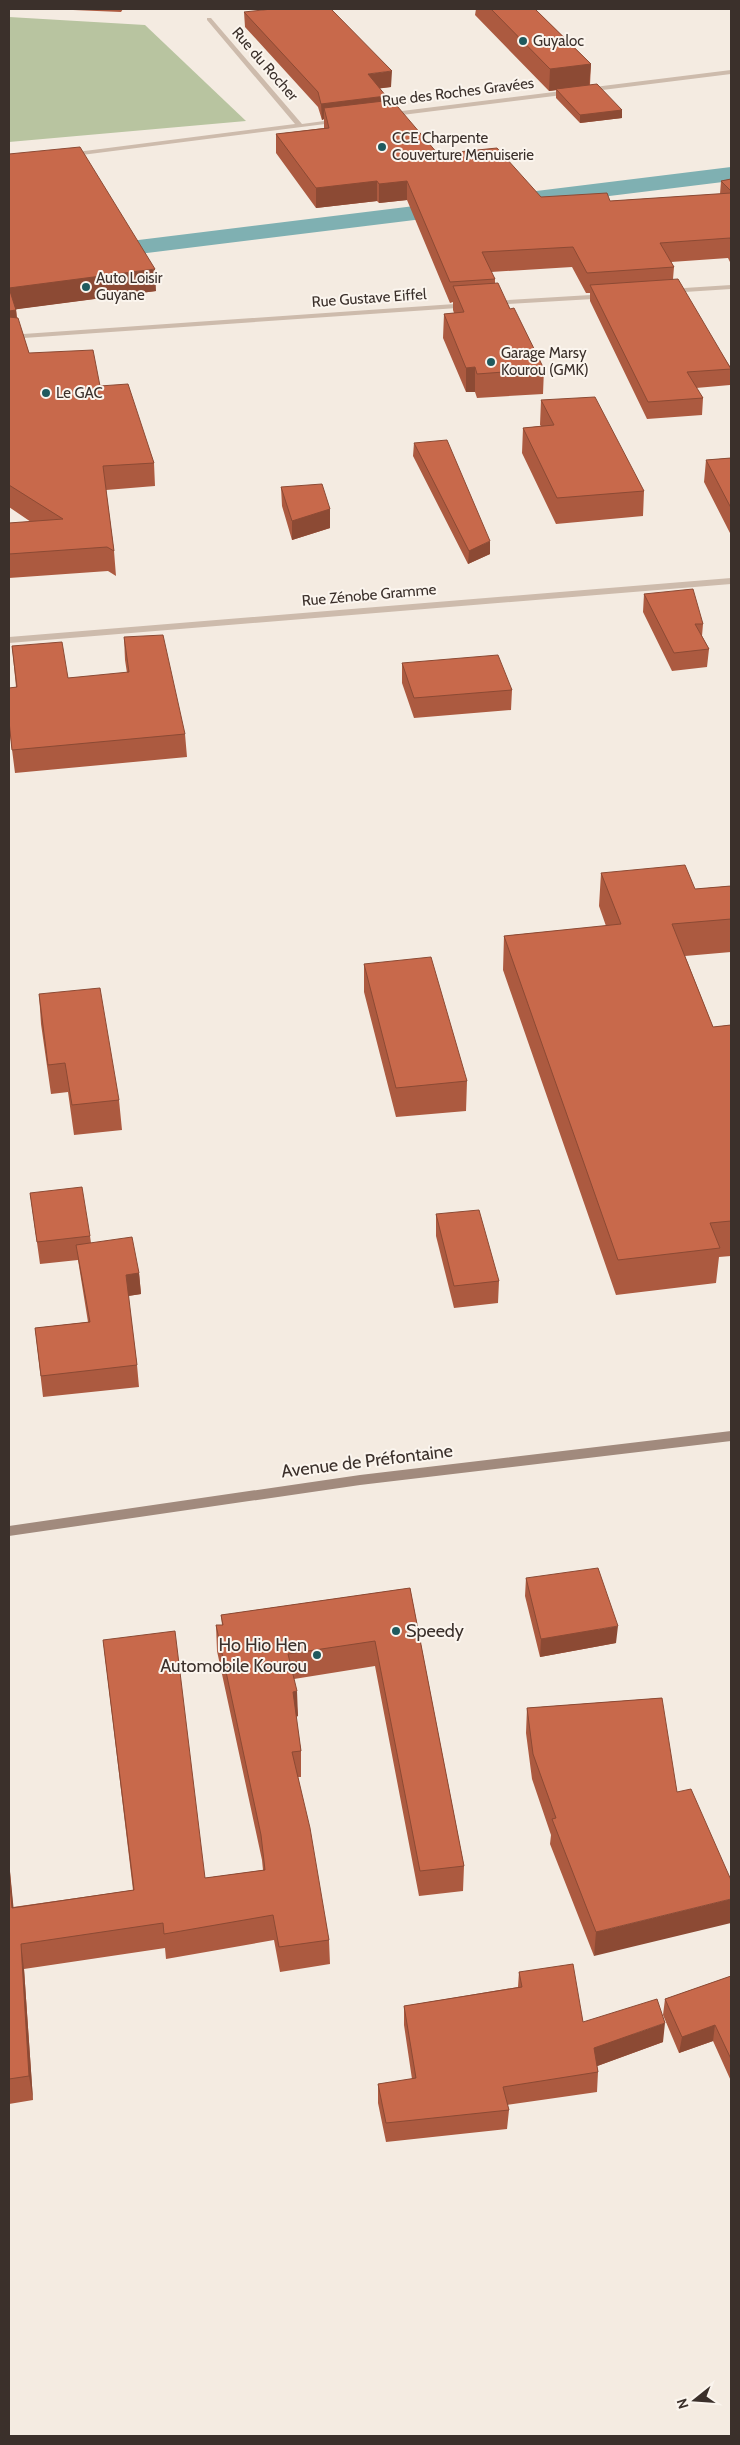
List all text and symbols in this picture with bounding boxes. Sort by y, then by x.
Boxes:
street label: Rue du Rocher [228,23,302,105]
place label: Guyaloc [533,32,584,50]
marker: Guyaloc [517,35,529,47]
street label: Rue des Roches Gravées [381,74,535,110]
place label: CCE Charpente Couverture Menuiserie [392,129,534,164]
marker: CCE Charpente Couverture Menuiserie [376,141,388,153]
place label: Auto Loisir Guyane [96,269,163,304]
marker: Auto Loisir Guyane [80,281,92,293]
street label: Rue Gustave Eiffel [311,285,427,311]
place label: Garage Marsy Kourou (GMK) [501,344,589,379]
marker: Garage Marsy Kourou (GMK) [485,356,497,368]
place label: Le GAC [56,384,103,402]
marker: Le GAC [40,387,52,399]
street label: Rue Zénobe Gramme [301,580,437,610]
street label: Avenue de Préfontaine [280,1440,454,1482]
place label: Speedy [406,1620,464,1642]
marker: Speedy [390,1625,402,1637]
place label: Ho Hio Hen Automobile Kourou [160,1634,307,1677]
marker: Ho Hio Hen Automobile Kourou [311,1649,323,1661]
north arrow [670,2375,720,2425]
text: N [673,2396,693,2411]

